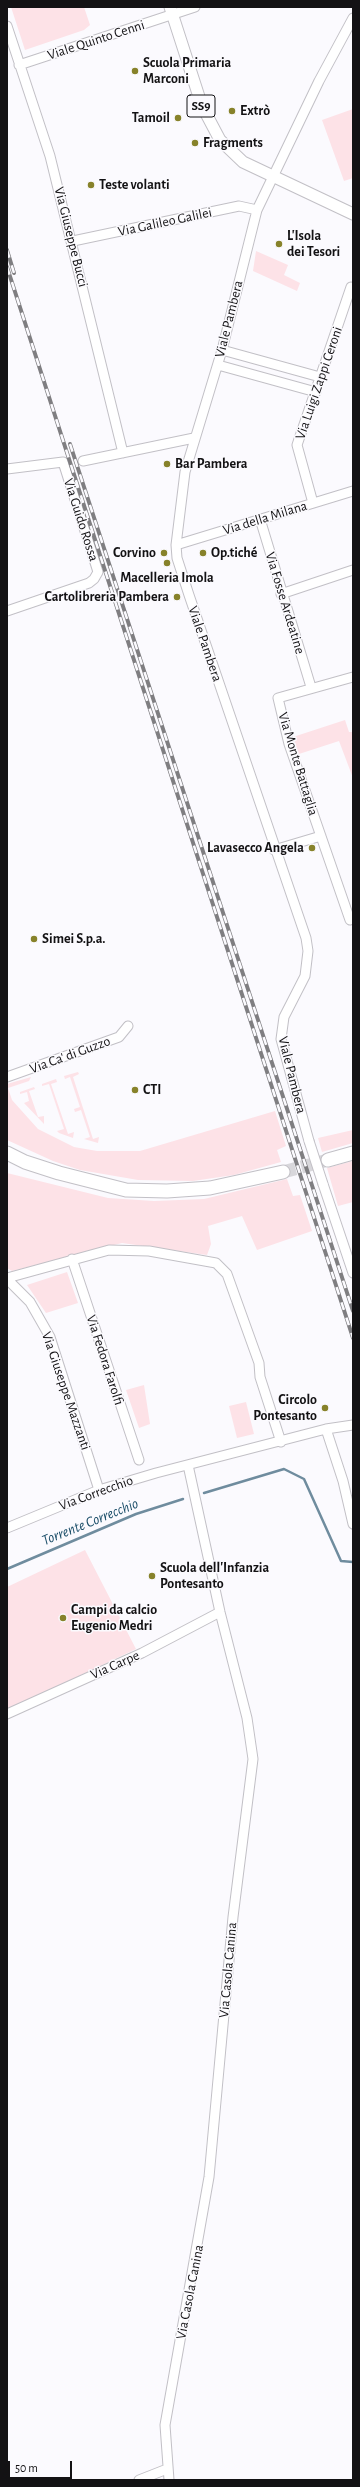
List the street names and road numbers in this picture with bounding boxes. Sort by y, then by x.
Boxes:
street label: Viale Quinto Cenni [45,16,147,64]
road number: SS9 [187,95,215,117]
street label: Via Giuseppe Bucci [50,185,92,289]
street label: Via Galileo Galilei [116,204,214,240]
street label: Viale Pambera [211,279,247,359]
street label: Via Luigi Zappi Ceroni [292,324,346,442]
street label: Via Guido Rossa [60,476,102,564]
street label: Via della Milana [221,497,309,539]
street label: Via Fosse Ardeatine [262,550,308,656]
street label: Viale Pambera [184,604,226,684]
street label: Via Monte Battaglia [274,710,322,818]
street label: Via Ca' di Guzzo [27,1033,113,1077]
street label: Viale Pambera [274,1035,310,1115]
street label: Via Fedora Farolfi [83,1313,127,1407]
street label: Via Giuseppe Mazzanti [38,1330,94,1452]
street label: Via Correcchio [57,1472,135,1514]
street label: Via Carpe [88,1647,142,1683]
street label: Via Casola Canina [215,1921,241,2019]
street label: Via Casola Canina [173,2243,207,2341]

